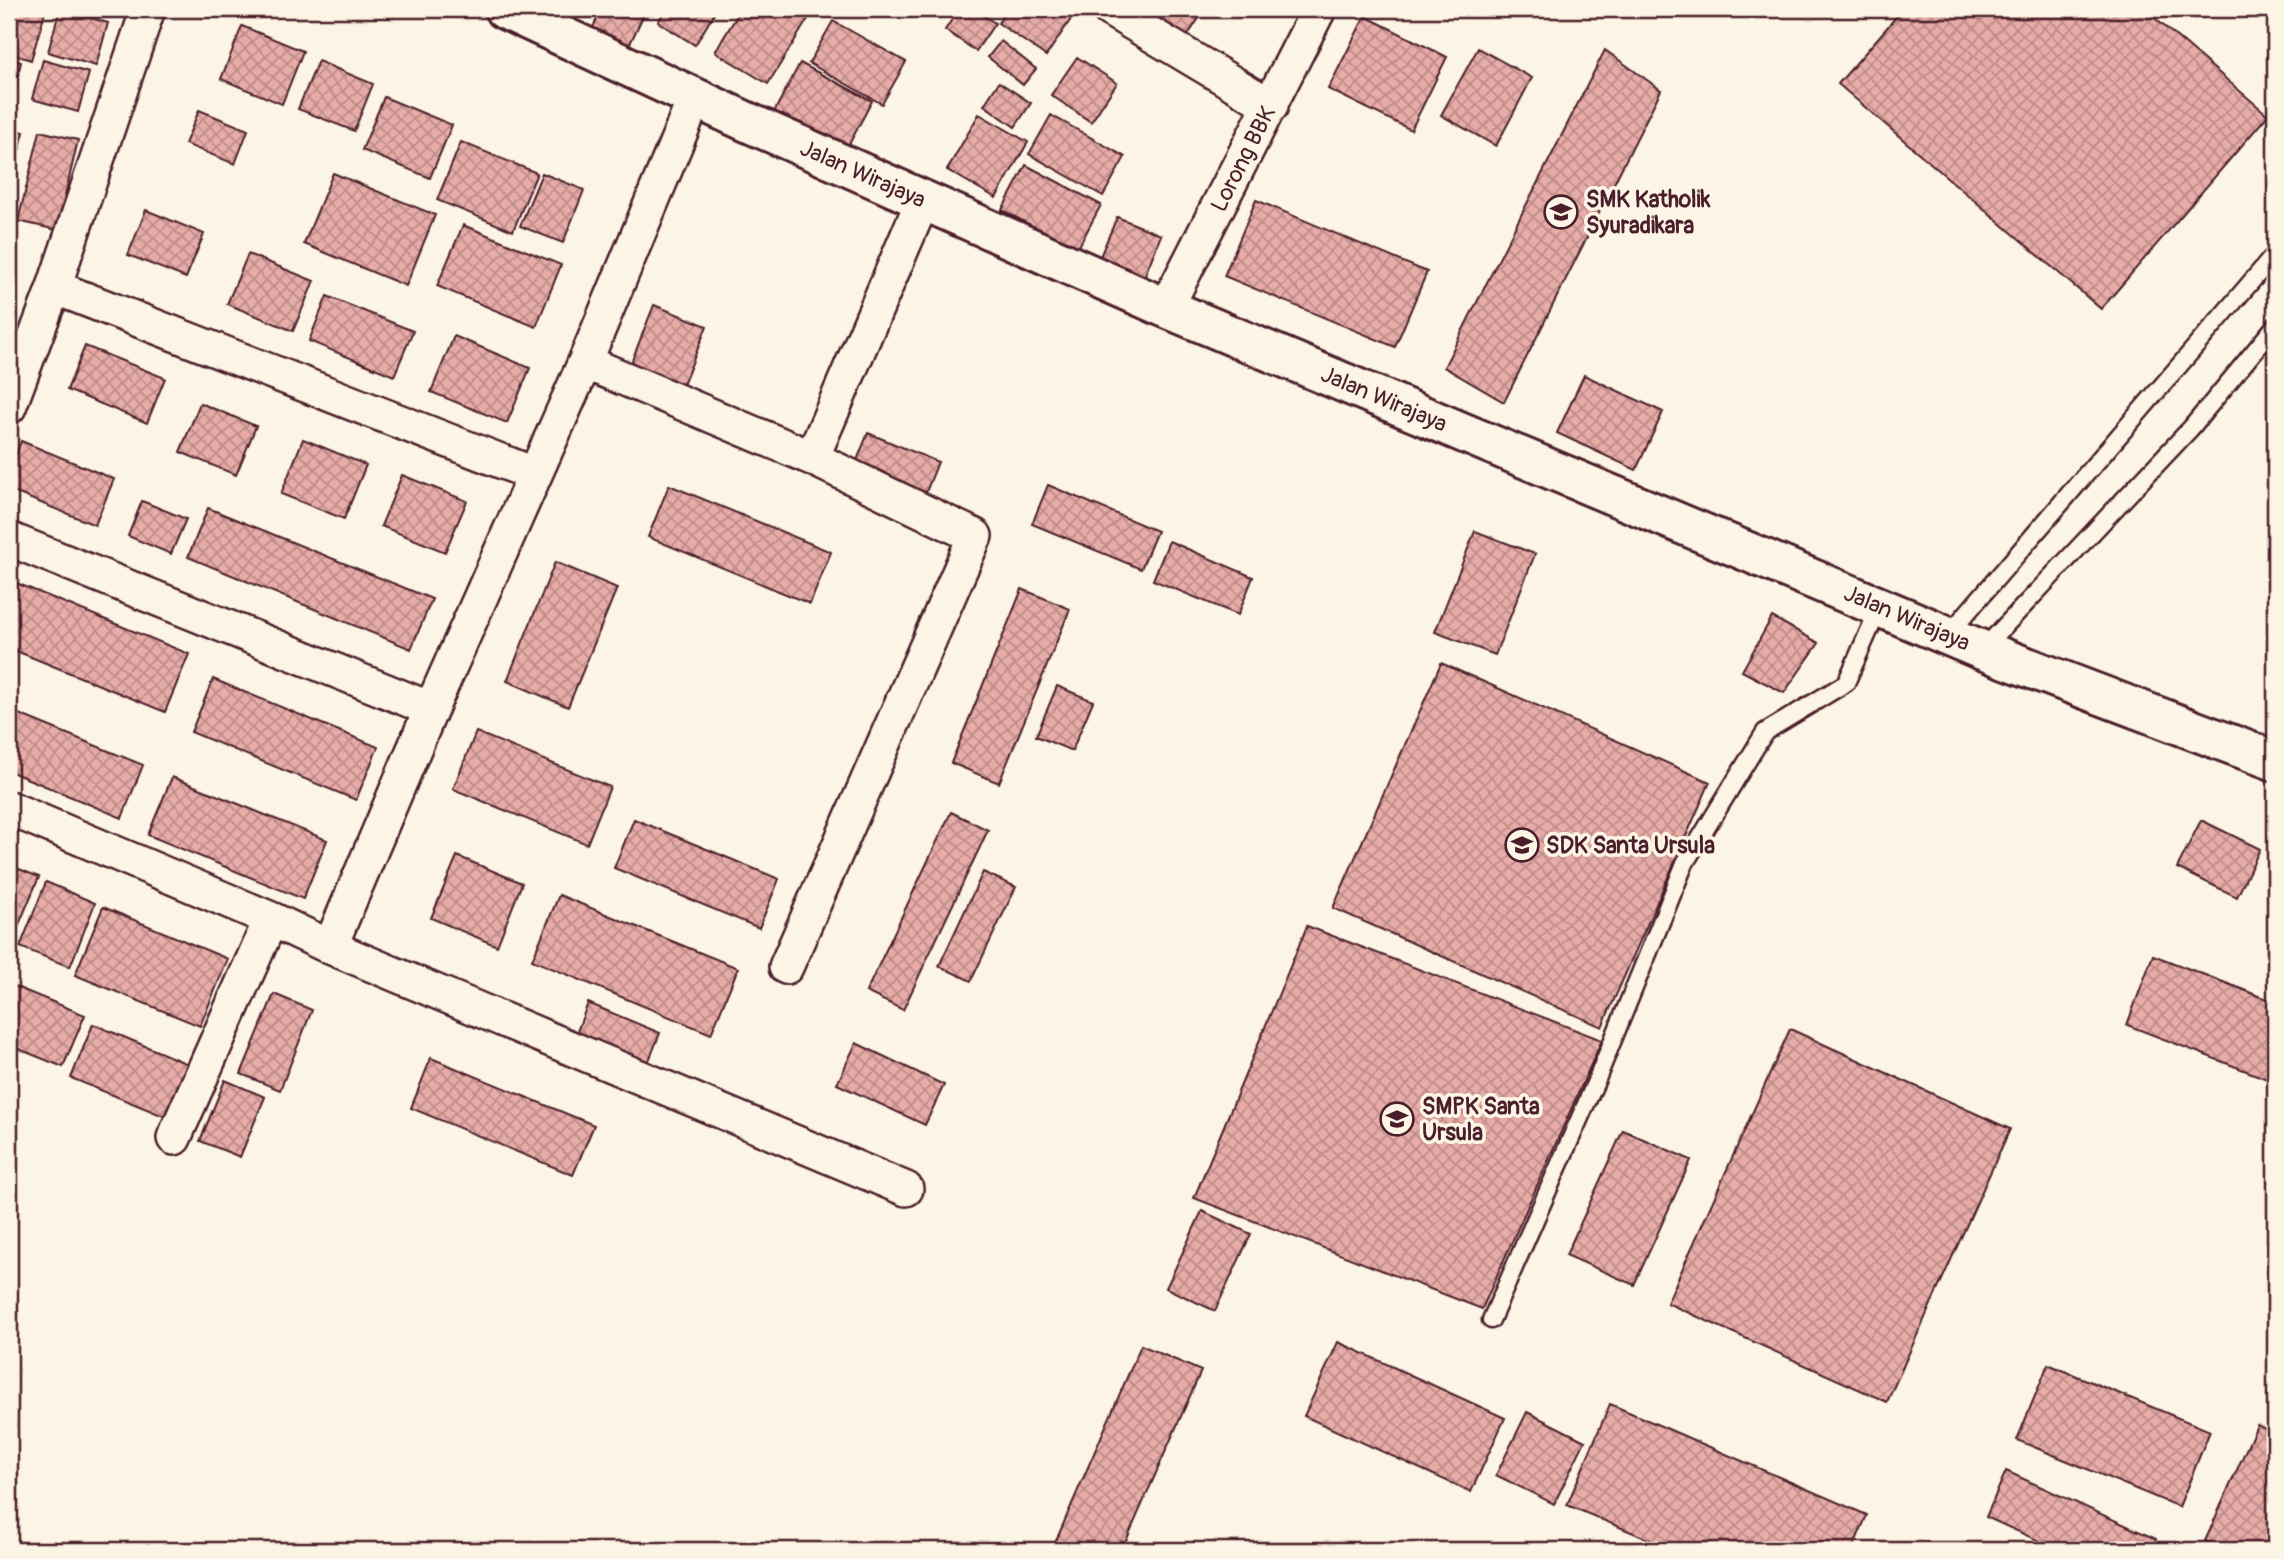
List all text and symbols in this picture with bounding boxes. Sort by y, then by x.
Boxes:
street label: Lorong BBK [1204,101,1282,217]
street label: Jalan Wirajaya [796,133,930,215]
place label: SMK Katholik Syuradikara [1586,185,1711,240]
school or university icon: SMK Katholik Syuradikara [1542,193,1580,231]
street label: Jalan Wirajaya [1317,359,1451,439]
street label: Jalan Wirajaya [1840,578,1974,658]
school or university icon: SDK Santa Ursula [1503,826,1541,864]
place label: SDK Santa Ursula [1546,831,1715,860]
place label: SMPK Santa Ursula [1422,1092,1540,1147]
school or university icon: SMPK Santa Ursula [1378,1100,1416,1138]

